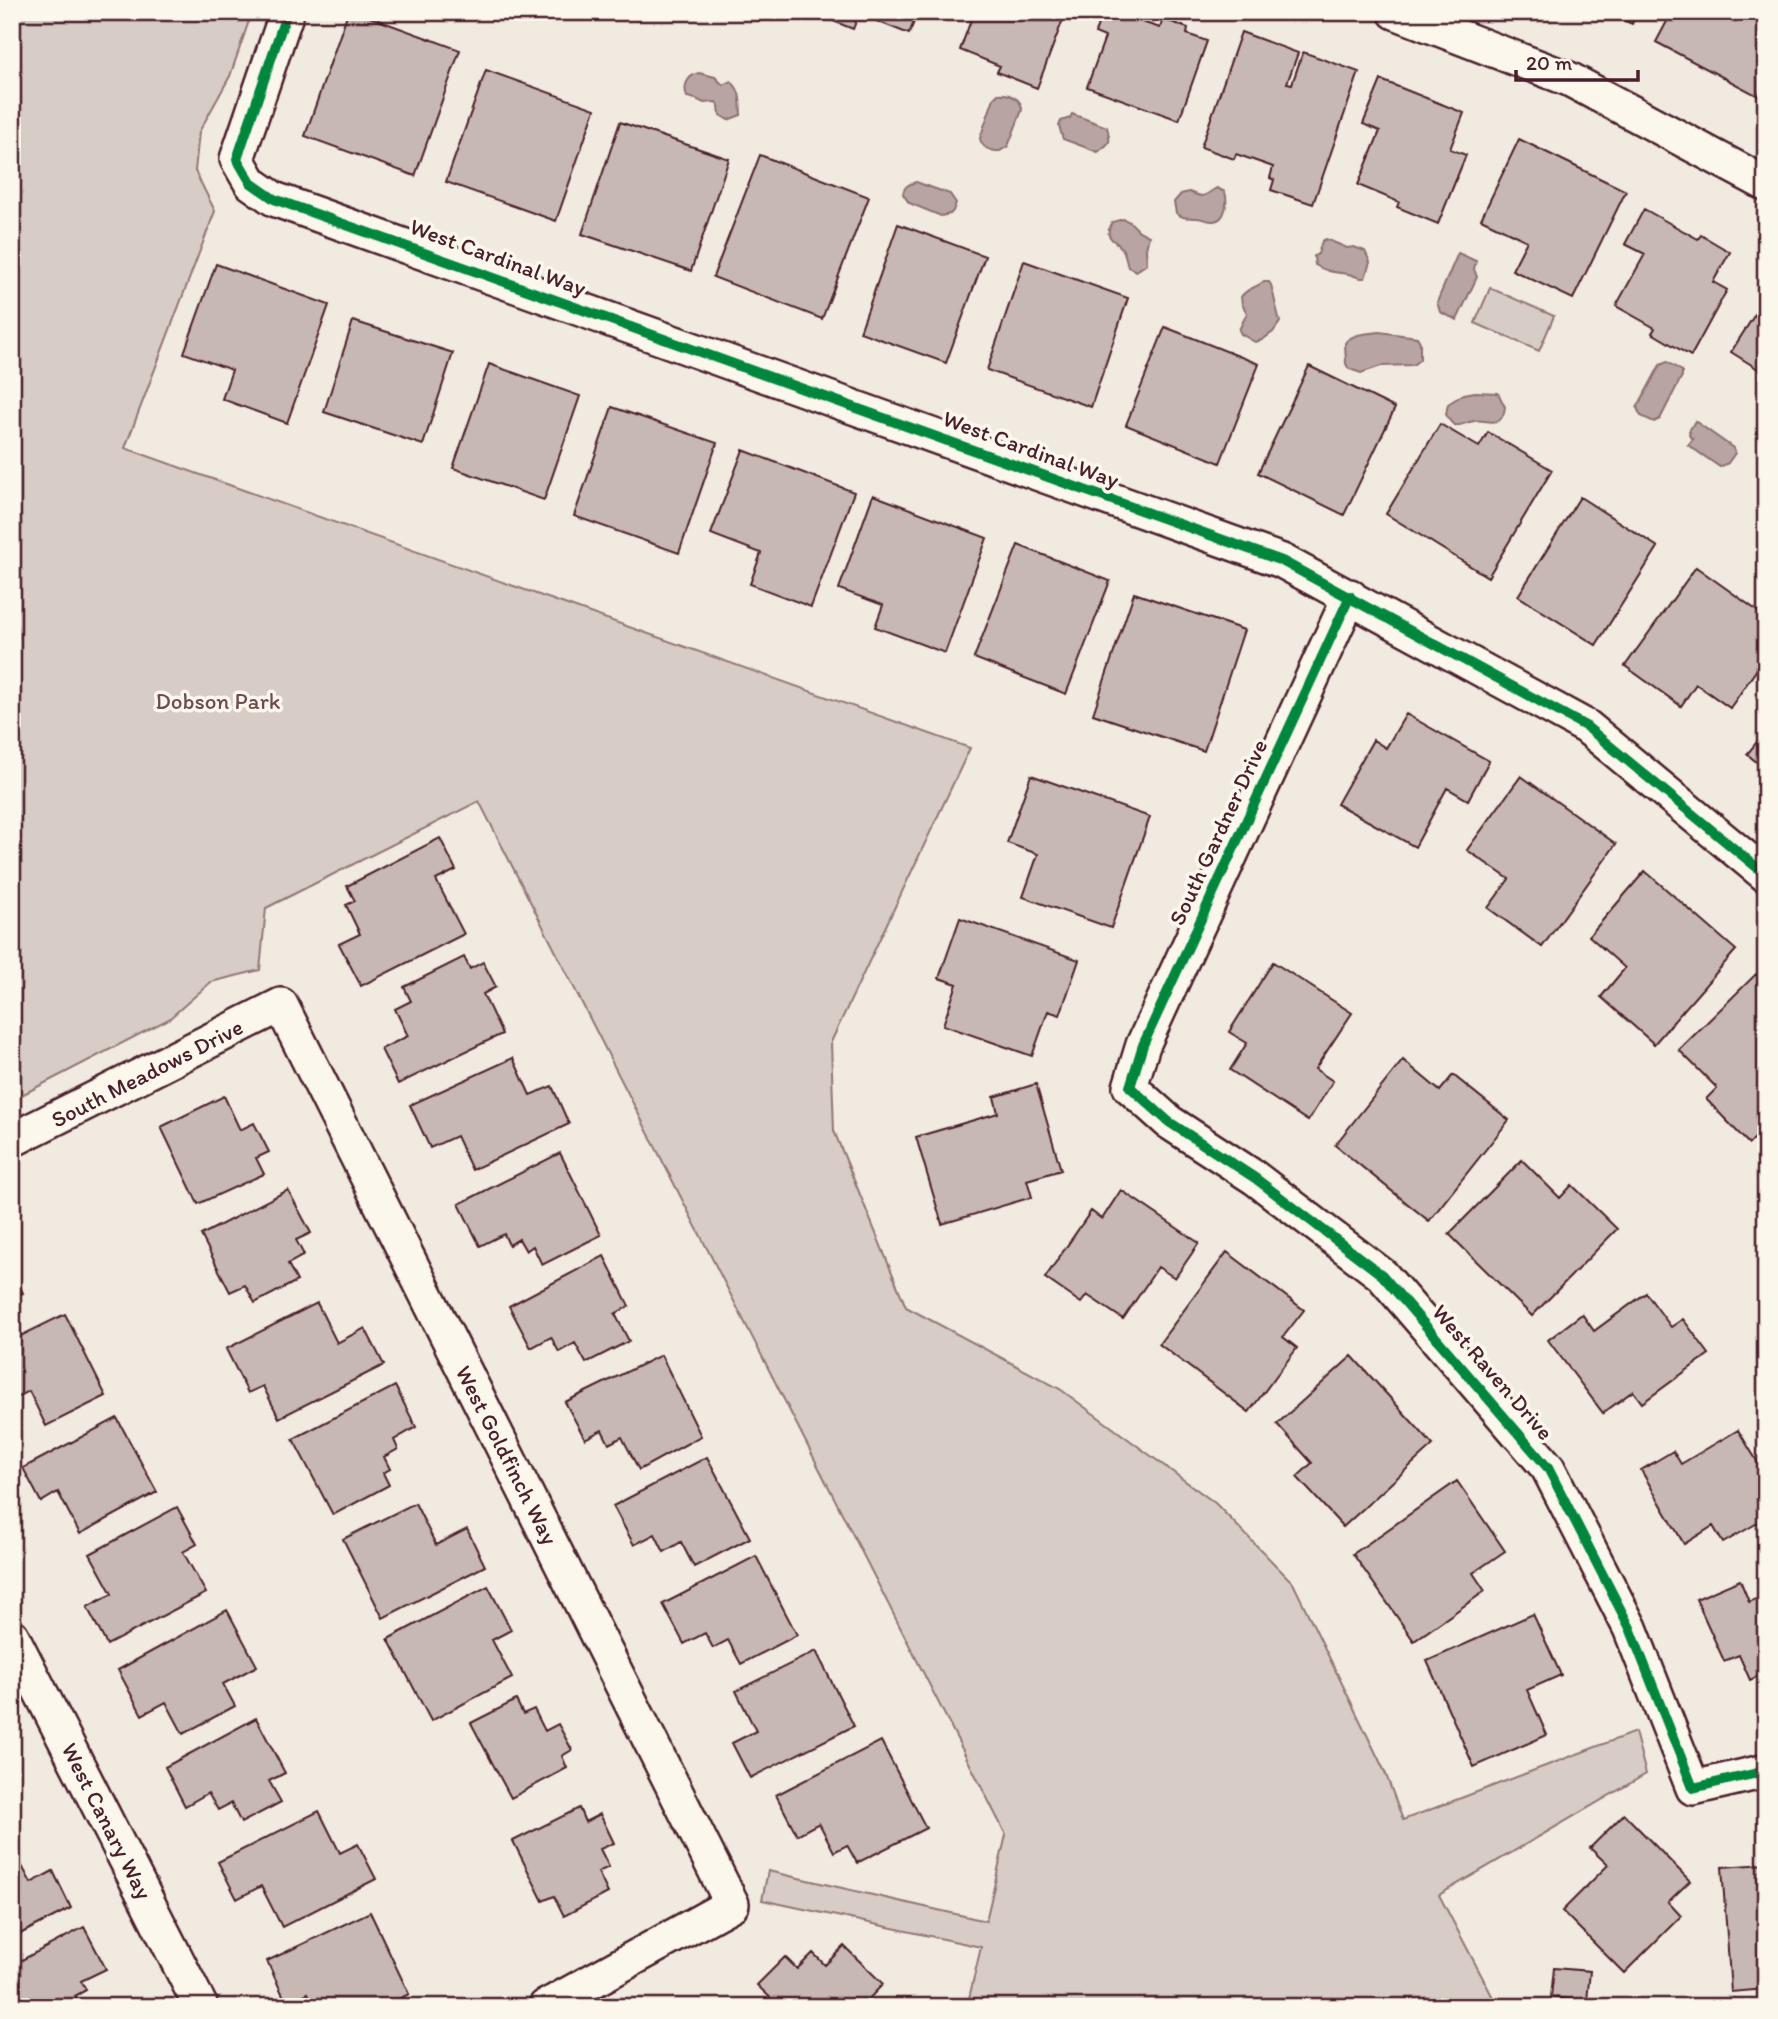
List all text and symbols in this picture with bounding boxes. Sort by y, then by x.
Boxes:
scale bar [1516,38,1638,82]
text: 20 m [1526,50,1573,75]
street label: West Cardinal Way [406,212,590,302]
street label: West Cardinal Way [939,404,1123,494]
park label: Dobson Park [155,687,281,715]
street label: South Gardner Drive [1163,735,1273,929]
street label: South Meadows Drive [46,1013,248,1133]
street label: West Raven Drive [1426,1298,1560,1446]
street label: West Goldfinch Way [450,1361,564,1549]
street label: West Canary Way [56,1738,159,1904]

